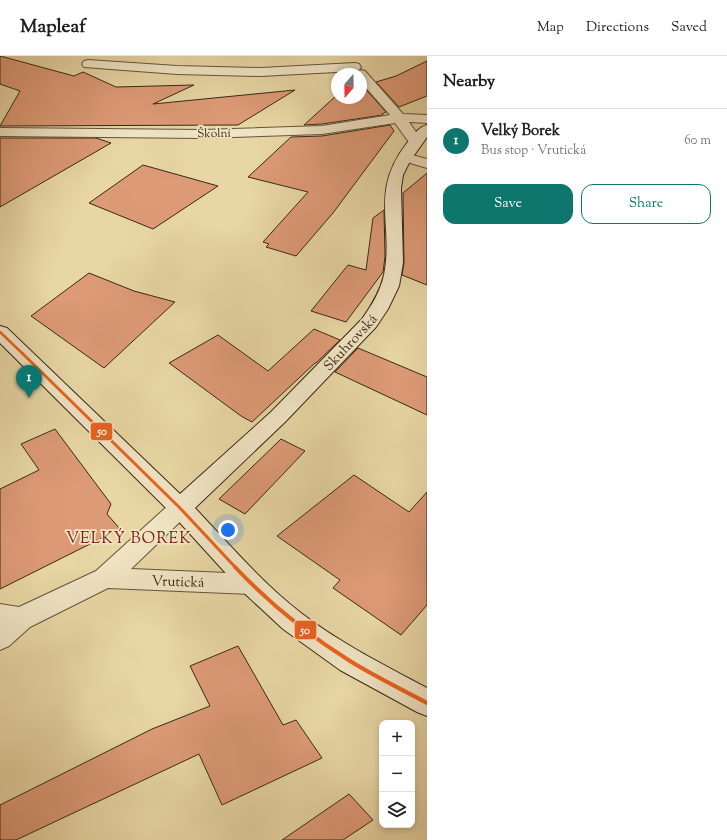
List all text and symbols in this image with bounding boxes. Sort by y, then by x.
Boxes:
text: Mapleaf [20,14,86,41]
text: Map [537,18,564,38]
text: Directions [586,18,649,38]
text: Saved [671,18,707,38]
north arrow [331,68,367,104]
text: Nearby [443,70,495,94]
text: Velký Borek [481,121,560,142]
street label: Školní [197,125,232,143]
text: 1 [454,132,458,150]
text: 60 m [684,132,711,150]
text: Bus stop · Vrutická [481,142,586,160]
button: Save [443,184,573,224]
button: Share [581,184,711,224]
street label: Skuhrovská [320,310,383,376]
pin: 1 [16,365,42,398]
line badge: 50 [90,422,113,441]
text: 50 [96,424,107,440]
your location [218,520,238,540]
district label: VELKÝ BOREK [66,528,192,551]
street label: Vrutická [151,572,205,594]
line badge: 50 [294,620,317,640]
text: 50 [299,623,310,639]
map controls [379,720,415,828]
button: + [379,720,415,756]
button: − [379,756,415,792]
button: layers [379,792,415,828]

